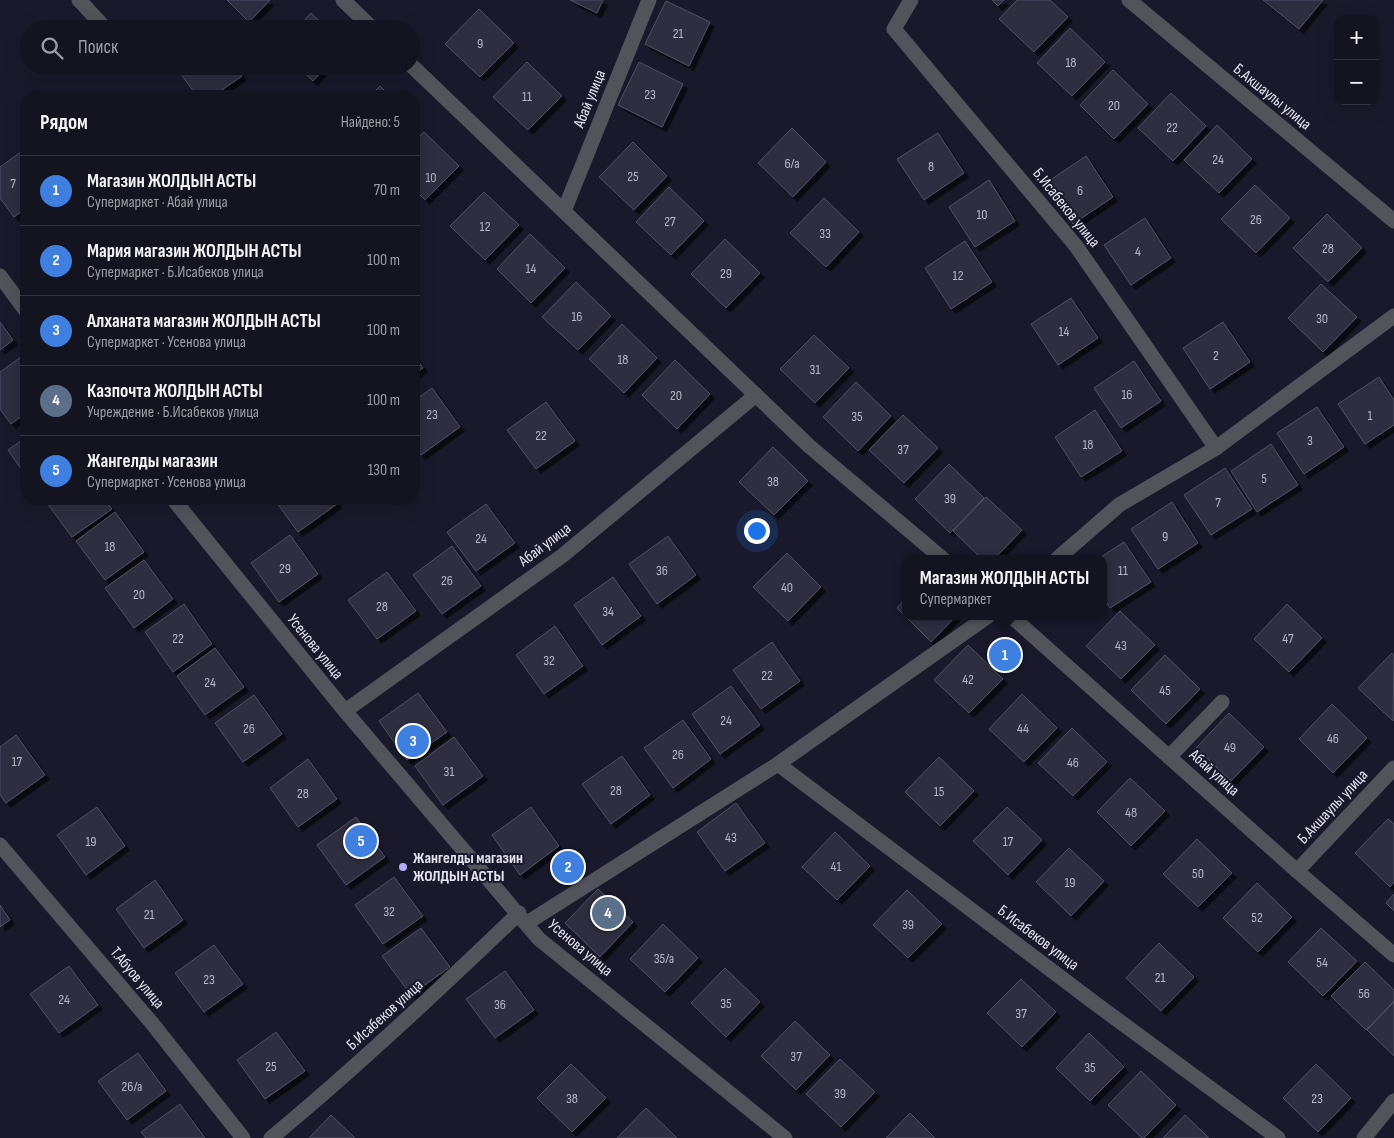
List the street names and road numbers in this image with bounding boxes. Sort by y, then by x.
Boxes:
street label: Б.Акшаулы улица [1229,60,1315,134]
street label: Абай улица [569,67,610,132]
street label: Б.Исабеков улица [1028,165,1104,251]
street label: Абай улица [514,519,575,571]
street label: Усенова улица [283,610,347,684]
street label: Абай улица [1184,745,1243,800]
street label: Б.Акшаулы улица [1294,766,1372,848]
street label: Б.Исабеков улица [994,901,1082,975]
street label: Усенова улица [544,915,616,981]
street label: Т.Абуов улица [106,943,168,1013]
street label: Б.Исабеков улица [343,976,427,1054]

